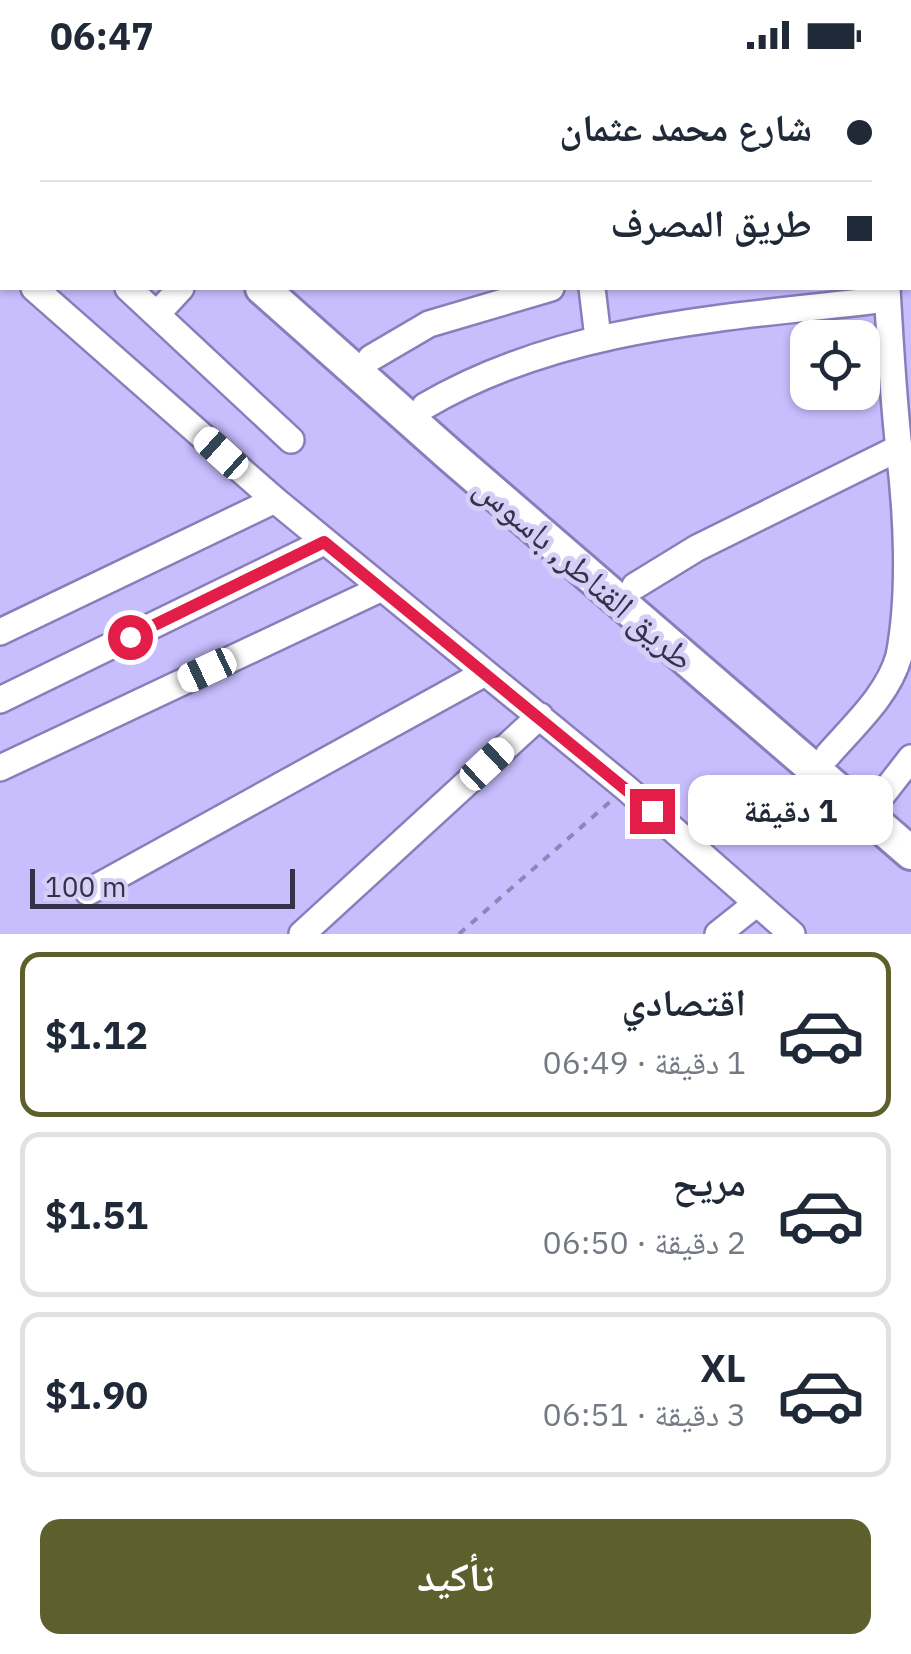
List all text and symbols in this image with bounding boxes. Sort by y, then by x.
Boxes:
text: 06:47 [50,11,154,60]
text: شارع محمد عثمان [559,102,812,151]
text: طريق المصرف [611,198,812,247]
map controls [790,320,880,410]
button: locate [790,320,880,410]
car [189,422,253,484]
street label: طريق القناطر, باسوس [465,464,705,680]
route start [108,615,153,660]
car [173,644,241,696]
car [455,733,519,795]
callout: 1 دقيقة [687,776,892,846]
route end [630,789,675,834]
text: 1 دقيقة [744,789,837,831]
scale bar [30,864,295,908]
text: 100 m [45,868,126,905]
text: اقتصادي [622,977,746,1026]
icon: car [776,990,866,1080]
text: $1.12 [45,1010,148,1059]
text: 1 دقيقة · 06:49 [542,1041,746,1083]
text: مريح [672,1157,746,1206]
icon: car [776,1170,866,1260]
text: $1.51 [45,1190,148,1239]
text: 2 دقيقة · 06:50 [542,1221,746,1263]
text: XL [700,1343,746,1392]
icon: car [776,1350,866,1440]
text: $1.90 [45,1370,148,1419]
text: 3 دقيقة · 06:51 [542,1393,746,1435]
button: تأكيد [40,1519,871,1634]

